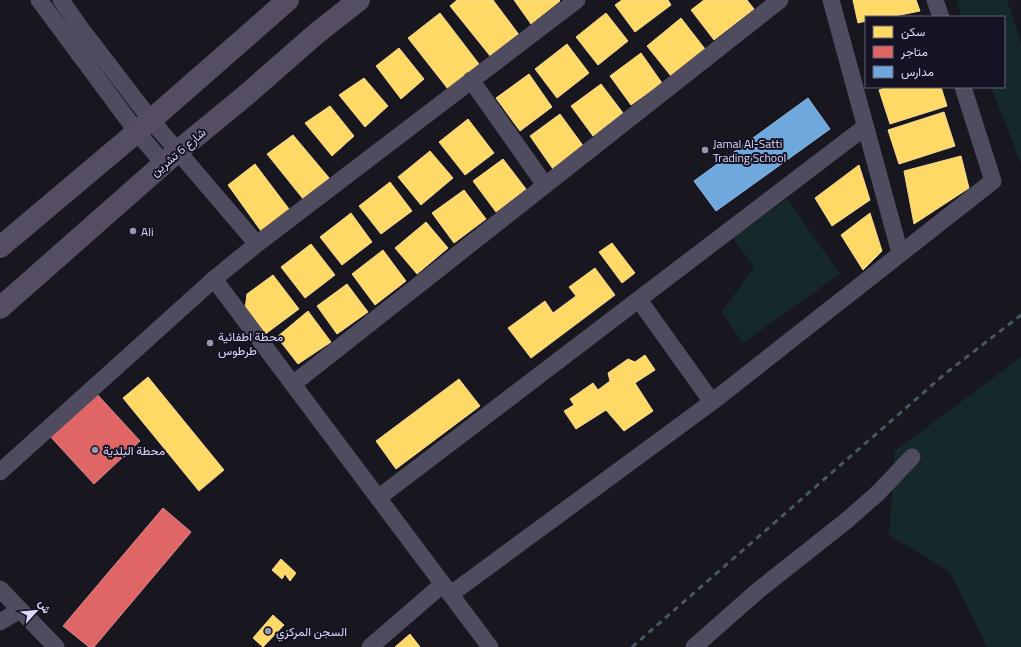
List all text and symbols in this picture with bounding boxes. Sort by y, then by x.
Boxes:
legend [865,16,1005,88]
text: سكن [901,22,925,41]
text: متاجر [900,42,928,61]
text: مدارس [901,62,934,81]
street label: شارع 6 تشرين [146,123,210,181]
place label: Jamal Al-Satti Trading School [713,134,786,167]
marker: Jamal Al-Satti Trading School [700,145,710,155]
place label: Ali [141,222,154,241]
marker: Ali [128,226,138,236]
place label: محطة اطفائية طرطوس [218,327,284,360]
marker: محطة اطفائية طرطوس [205,338,215,348]
place label: محطة البلدية [103,441,165,460]
marker: محطة البلدية [90,445,100,455]
north arrow [16,591,56,631]
text: ش [35,597,55,616]
place label: السجن المركزي [276,622,347,642]
marker: السجن المركزي [263,626,273,636]

